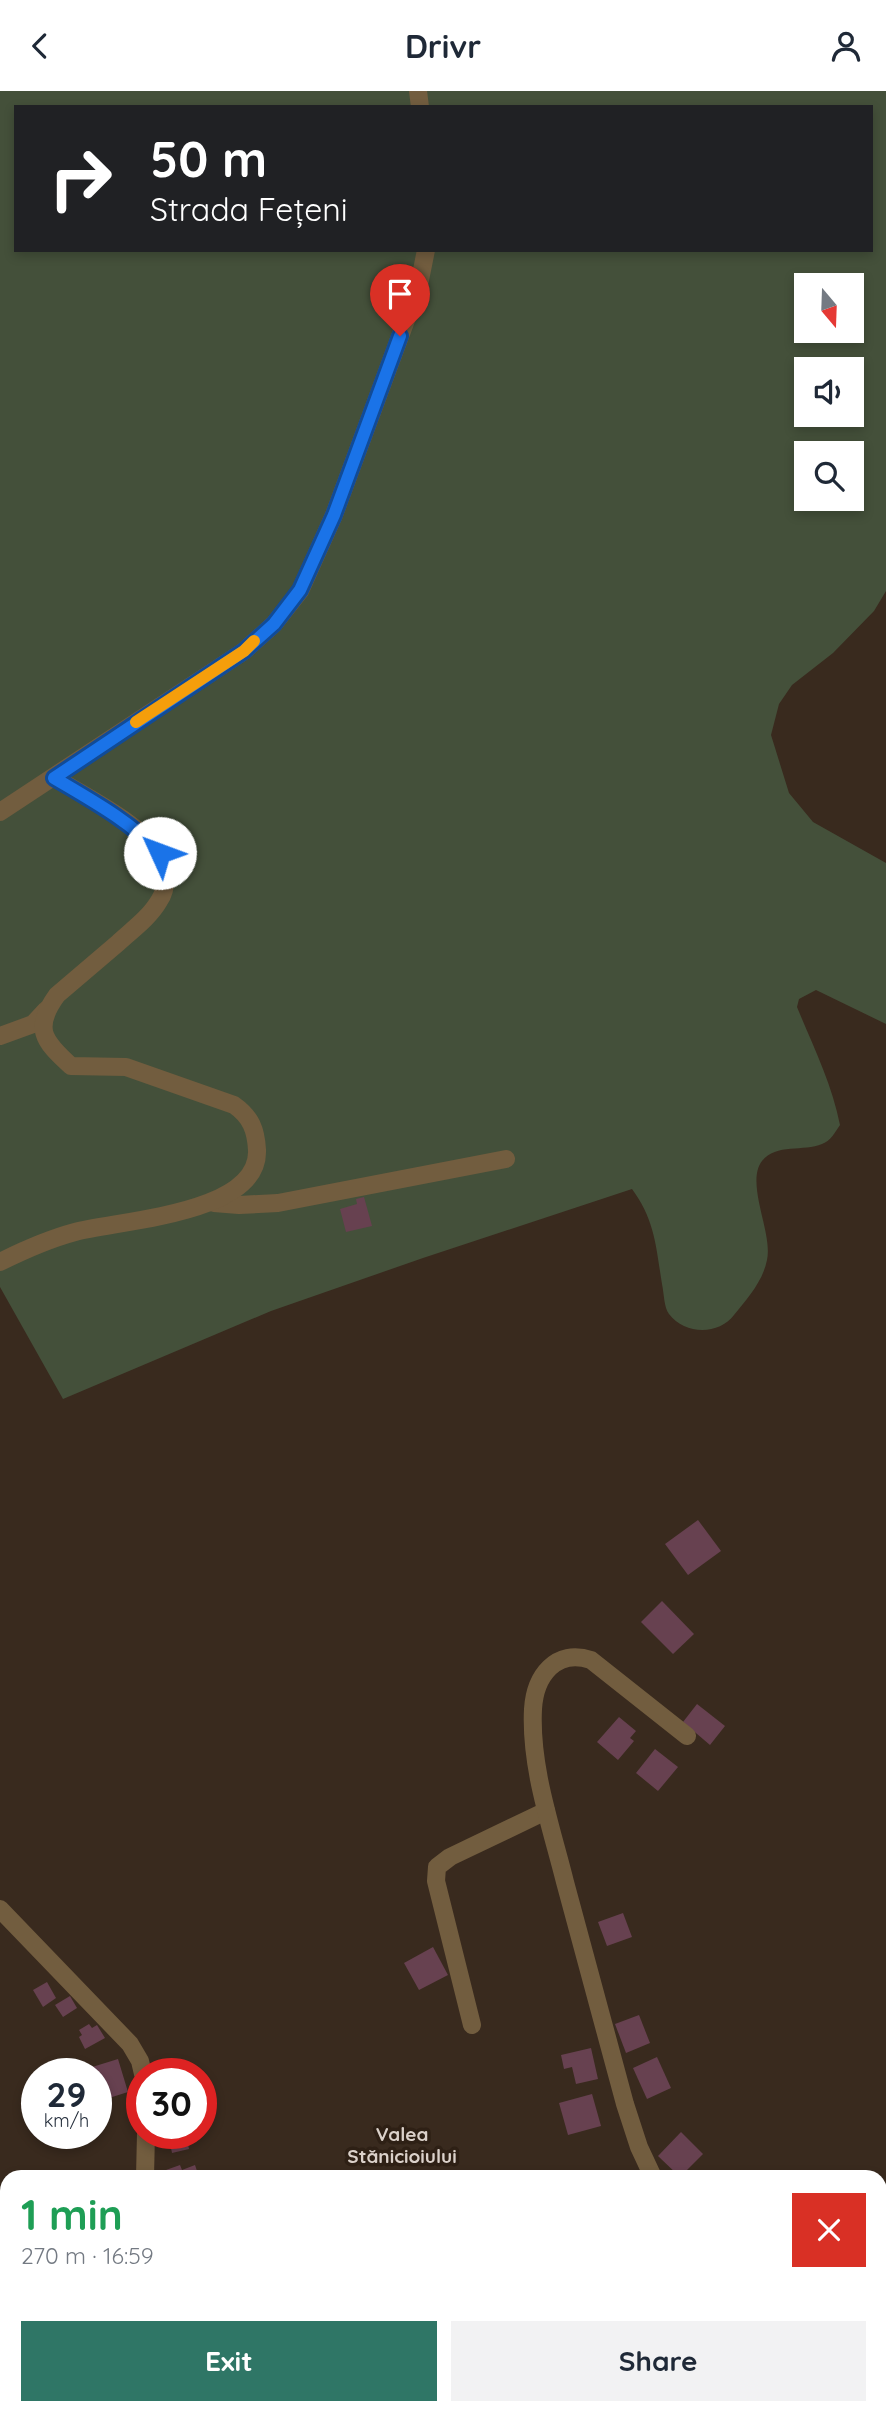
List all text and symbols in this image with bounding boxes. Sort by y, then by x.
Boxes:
text: Drivr [405,26,481,66]
icon: back [21,27,59,65]
icon: person [827,27,865,65]
text: 50 m [150,128,267,189]
icon: right [35,133,126,224]
text: Strada Fețeni [150,189,348,229]
pin [370,264,430,336]
north arrow [794,273,864,343]
map controls [794,273,864,511]
icon: arrive [381,275,419,313]
button: sound [794,357,864,427]
button: search [794,441,864,511]
position arrow [123,816,197,890]
speed limit sign: 30 [126,2058,217,2149]
text: 29 [47,2072,86,2116]
text: km/h [44,2109,89,2132]
district label: Valea Stănicioiului [347,2122,457,2168]
text: 1 min [21,2188,123,2241]
button: close [792,2193,866,2267]
text: 270 m · 16:59 [21,2241,154,2270]
button: Exit [21,2321,437,2401]
button: Share [451,2321,866,2401]

